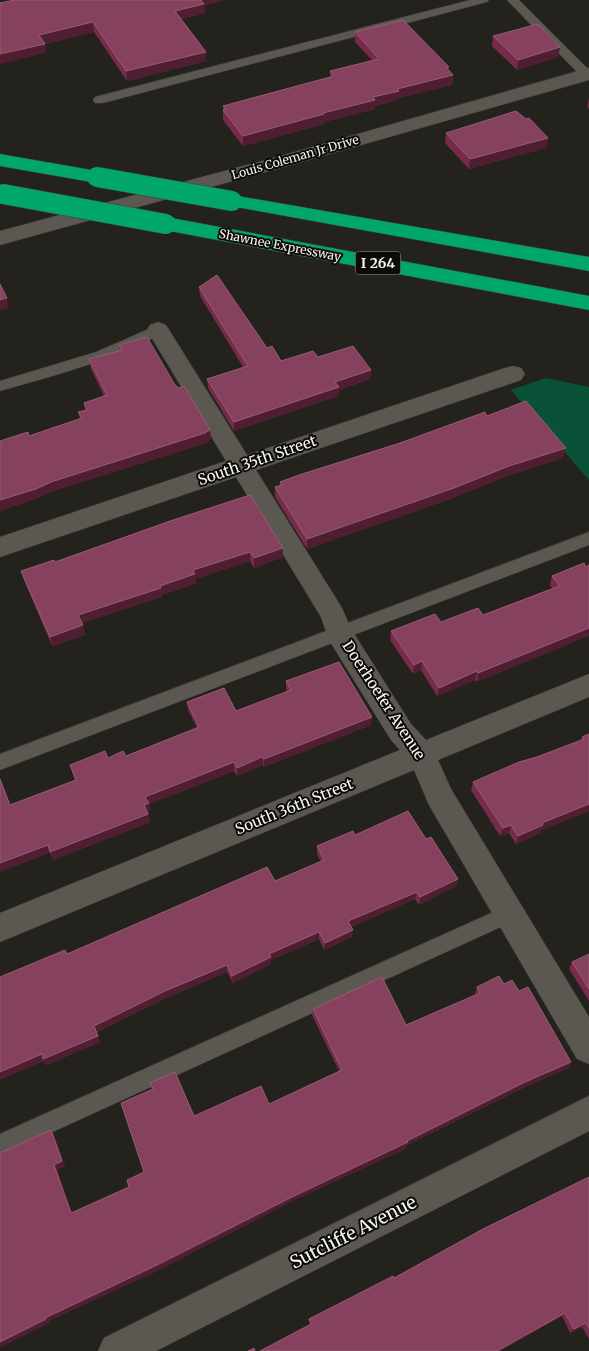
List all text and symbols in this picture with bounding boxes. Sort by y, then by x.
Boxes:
street label: Louis Coleman Jr Drive [230,132,360,182]
street label: Shawnee Expressway [218,226,342,264]
road number: I 264 [356,252,400,274]
street label: South 35th Street [195,431,319,489]
street label: Doerhoefer Avenue [338,637,430,763]
street label: South 36th Street [232,774,356,838]
street label: Sutcliffe Avenue [286,1190,420,1274]

